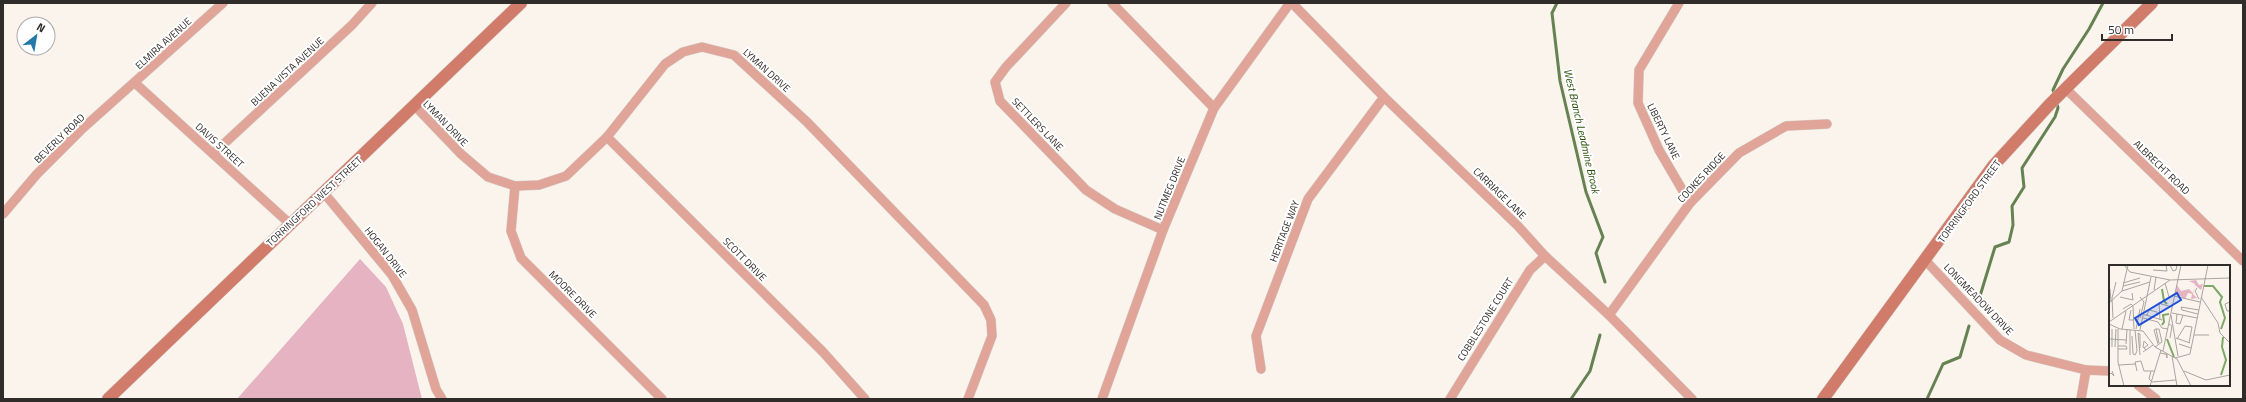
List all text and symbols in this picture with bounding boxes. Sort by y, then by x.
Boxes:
street label: ELMIRA AVENUE [132,14,195,73]
north arrow [16,16,56,56]
scale bar [2102,16,2172,42]
text: N [34,19,49,36]
text: 50 m [2108,20,2134,39]
street label: BUENA VISTA AVENUE [247,33,328,109]
street label: LYMAN DRIVE [740,45,794,96]
water label: West Branch Leadmine Brook [1560,67,1604,196]
street label: SETTLERS LANE [1008,94,1067,155]
street label: LYMAN DRIVE [420,97,472,150]
street label: LIBERTY LANE [1643,101,1684,162]
street label: BEVERLY ROAD [30,110,88,167]
street label: DAVIS STREET [192,119,248,172]
street label: ALBRECHT ROAD [2130,137,2193,198]
street label: COOKES RIDGE [1674,148,1729,206]
street label: TORRINGFORD WEST STREET [263,152,366,250]
street label: NUTMEG DRIVE [1150,154,1189,222]
street label: TORRINGFORD STREET [1934,156,2005,246]
street label: CARRIAGE LANE [1470,164,1530,223]
street label: HERITAGE WAY [1266,198,1303,264]
street label: HOGAN DRIVE [361,224,411,281]
street label: SCOTT DRIVE [719,234,770,285]
street label: LONGMEADOW DRIVE [1940,260,2017,339]
inset map [2109,265,2230,386]
street label: MOORE DRIVE [545,267,600,322]
street label: COBBLESTONE COURT [1454,274,1518,364]

